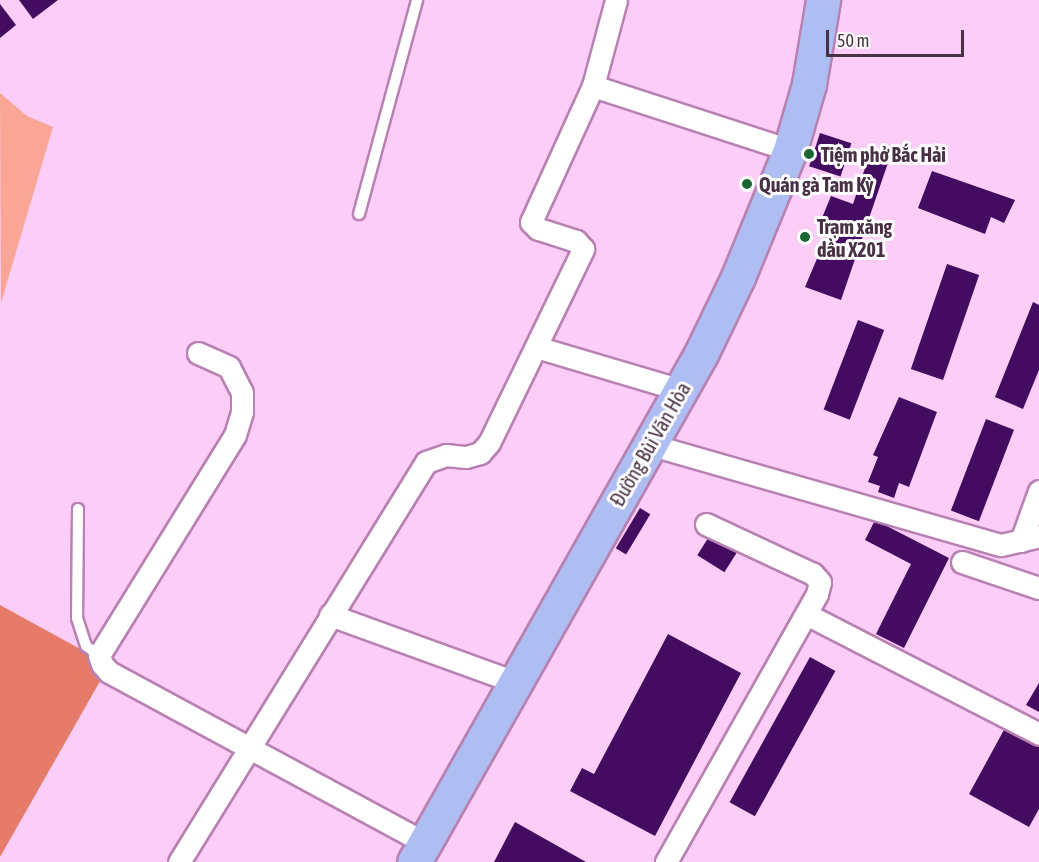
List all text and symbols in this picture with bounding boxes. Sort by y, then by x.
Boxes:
scale bar [829,18,967,56]
text: 50 m [837,30,869,51]
place label: Tiệm phở Bắc Hải [821,142,946,166]
marker: Tiệm phở Bắc Hải [802,147,816,161]
place label: Quán gà Tam Kỳ [759,172,874,196]
marker: Quán gà Tam Kỳ [740,177,754,191]
place label: Trạm xăng dầu X201 [817,214,892,261]
marker: Trạm xăng dầu X201 [798,230,812,244]
street label: Đường Bùi Văn Hòa [605,378,695,510]

